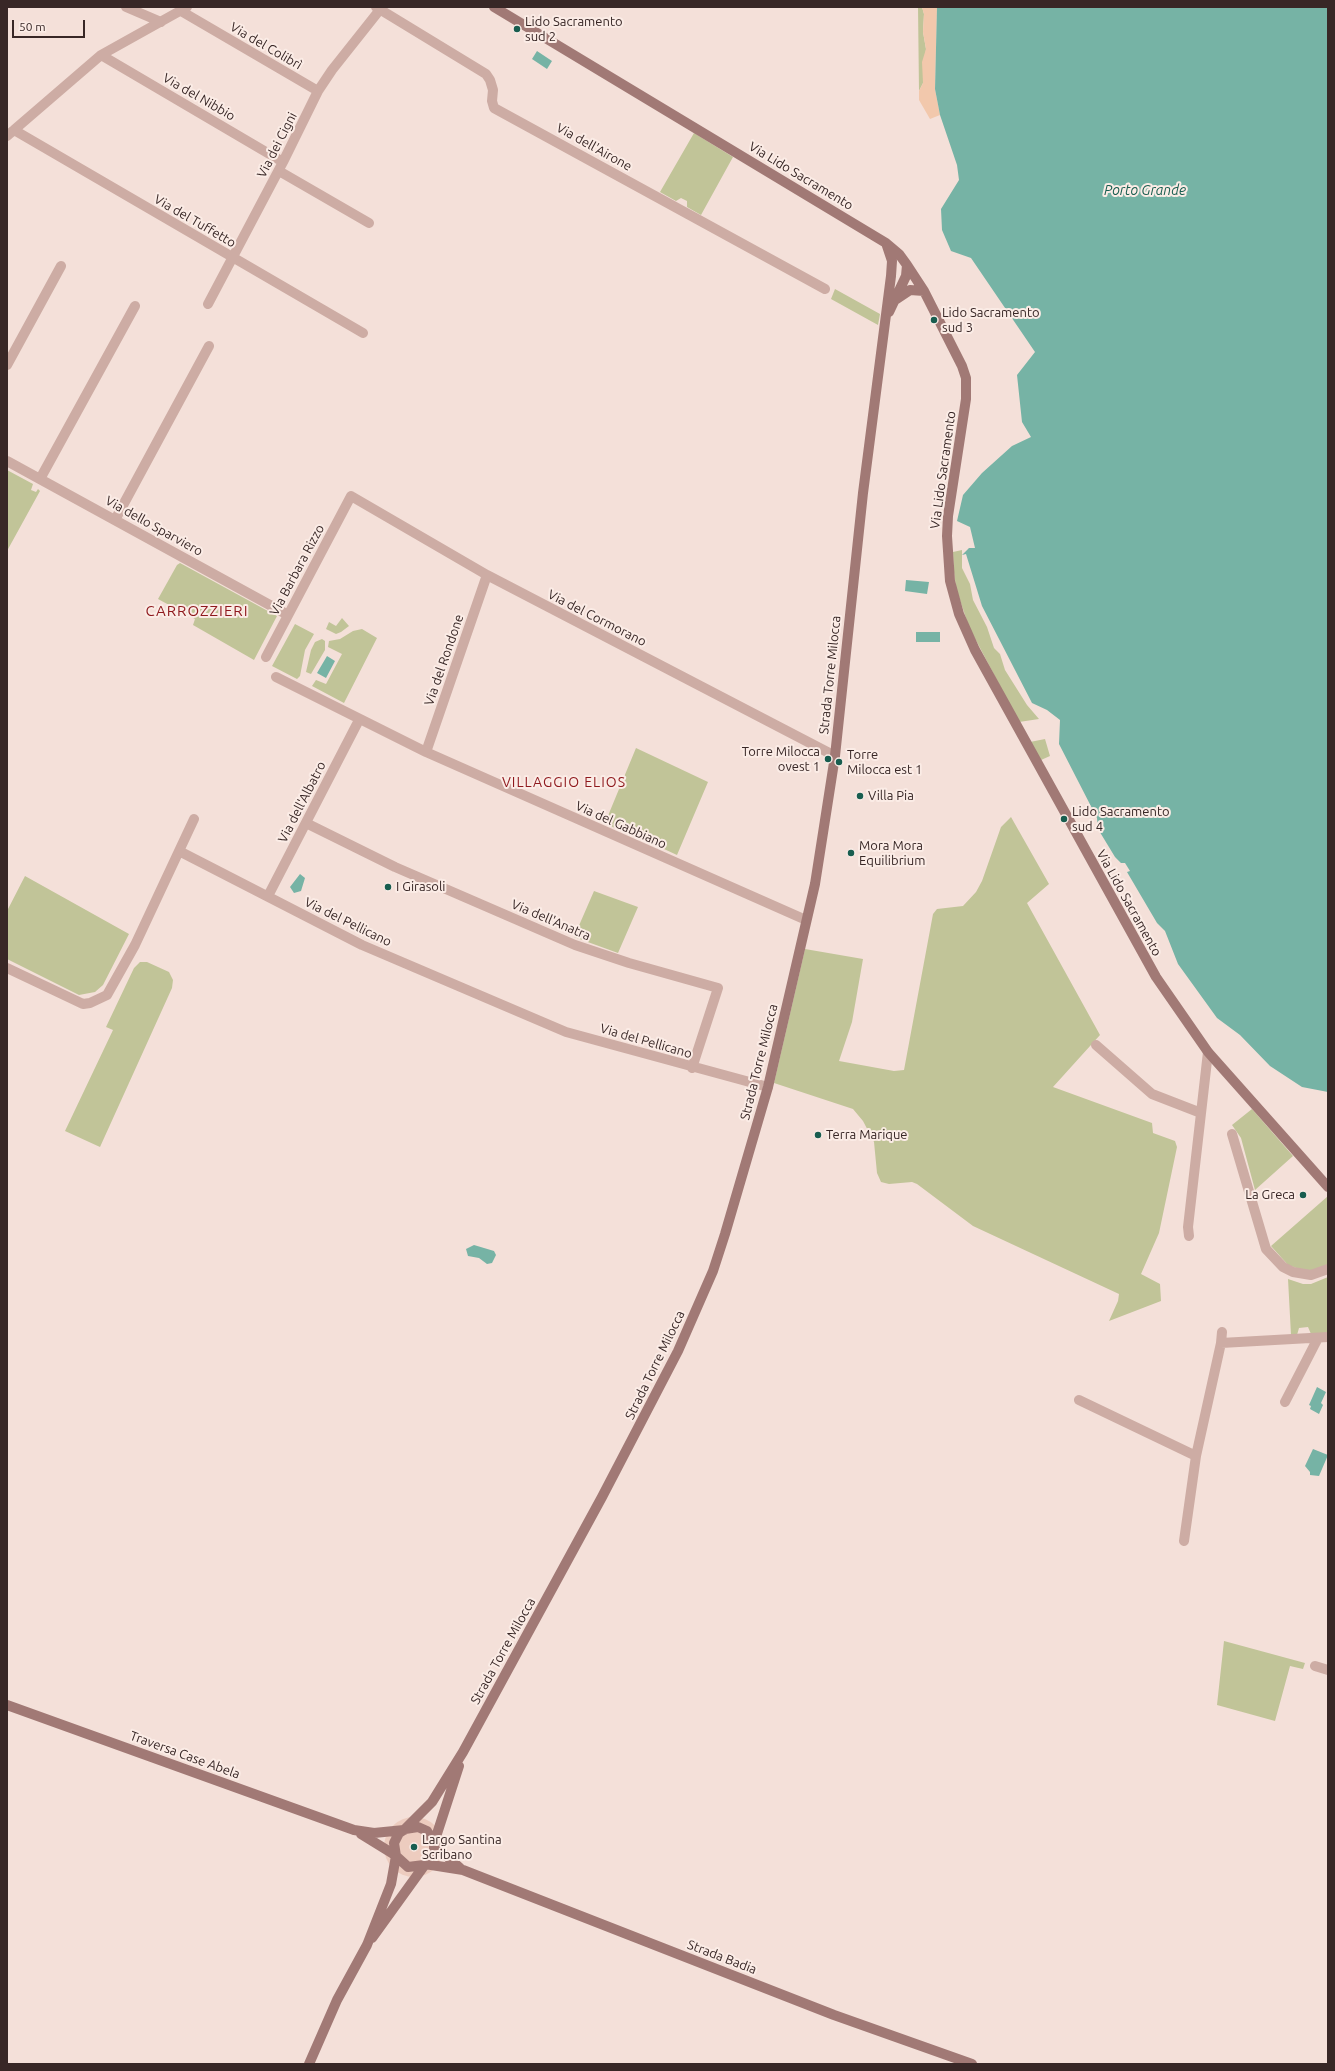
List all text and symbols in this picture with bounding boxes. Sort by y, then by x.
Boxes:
scale bar [14,12,87,38]
place label: Lido Sacramento sud 2 [525,14,623,45]
street label: Via del Colibrì [227,19,305,73]
text: 50 m [19,20,46,33]
marker: Lido Sacramento sud 2 [512,24,522,34]
street label: Via del Nibbio [160,70,238,124]
street label: Via dei Cigni [254,110,300,180]
street label: Via dell'Airone [553,120,635,174]
street label: Via Lido Sacramento [746,139,856,213]
water label: Porto Grande [1104,182,1186,198]
street label: Via del Tuffetto [151,191,239,251]
place label: Lido Sacramento sud 3 [942,305,1040,336]
marker: Lido Sacramento sud 3 [929,315,939,325]
street label: Via Lido Sacramento [927,410,959,530]
street label: Via dello Sparviero [102,493,206,559]
street label: Via Barbara Rizzo [266,522,328,618]
street label: Via del Cormorano [545,586,649,650]
district label: CARROZZIERI [145,602,249,620]
street label: Via del Rondone [421,612,467,708]
street label: Strada Torre Milocca [816,615,844,735]
place label: Torre Milocca ovest 1 [742,744,820,775]
place label: Torre Milocca est 1 [847,747,922,778]
marker: Torre Milocca ovest 1 [823,754,833,764]
marker: Torre Milocca est 1 [834,757,844,767]
street label: Via dell'Albatro [275,759,329,845]
district label: VILLAGGIO ELIOS [502,774,626,790]
place label: Villa Pia [868,788,914,804]
marker: Villa Pia [855,791,865,801]
street label: Via del Gabbiano [573,798,669,852]
place label: Lido Sacramento sud 4 [1072,804,1170,835]
marker: Lido Sacramento sud 4 [1059,814,1069,824]
place label: Mora Mora Equilibrium [859,838,925,869]
street label: Via Lido Sacramento [1093,847,1165,959]
marker: Mora Mora Equilibrium [846,848,856,858]
place label: I Girasoli [396,879,445,895]
marker: I Girasoli [383,882,393,892]
street label: Via del Pellicano [302,894,394,950]
street label: Via dell'Anatra [509,896,593,944]
street label: Strada Torre Milocca [737,1002,781,1122]
street label: Via del Pellicano [598,1020,694,1062]
place label: Terra Marique [826,1127,908,1143]
marker: Terra Marique [813,1130,823,1140]
place label: La Greca [1245,1187,1295,1203]
marker: La Greca [1298,1190,1308,1200]
street label: Strada Torre Milocca [622,1308,688,1422]
street label: Strada Torre Milocca [467,1595,539,1707]
street label: Traversa Case Abela [128,1728,242,1782]
place label: Largo Santina Scribano [422,1832,502,1863]
marker: Largo Santina Scribano [409,1842,419,1852]
street label: Strada Badia [685,1937,759,1977]

